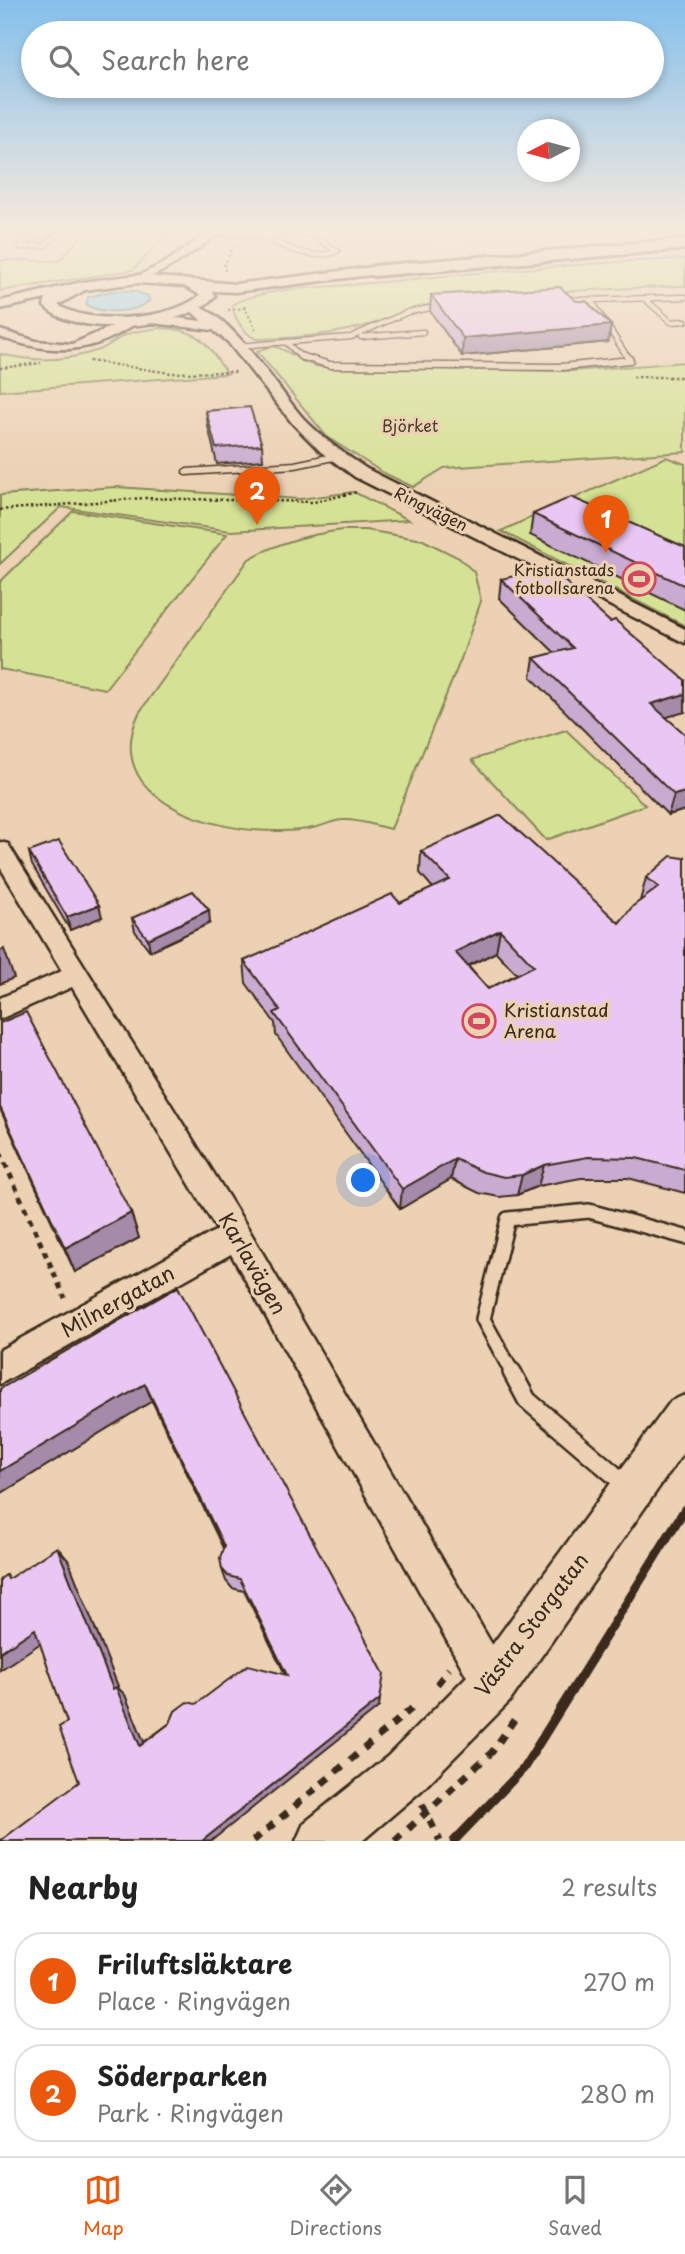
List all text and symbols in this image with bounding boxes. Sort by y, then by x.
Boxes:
search box [21,21,664,98]
text: Search here [101,40,250,79]
icon: search [45,41,83,79]
north arrow [517,119,580,182]
park label: Björket [382,413,439,437]
pin: 2 [234,467,280,525]
street label: Ringvägen [391,480,472,536]
pin: 1 [583,495,629,553]
place label: Kristianstads fotbollsarena [514,557,614,599]
sports icon: Kristianstads fotbollsarena [620,560,658,598]
place label: Kristianstad Arena [504,996,609,1044]
sports icon: Kristianstad Arena [460,1002,498,1040]
your location [346,1163,380,1197]
street label: Karlavägen [212,1206,296,1320]
street label: Milnergatan [54,1256,180,1345]
street label: Västra Storgatan [466,1545,595,1702]
text: Nearby [28,1864,138,1909]
text: 2 results [561,1869,657,1904]
text: Friluftsläktare [97,1944,292,1983]
text: 1 [48,1964,59,1999]
text: 270 m [583,1964,655,1999]
text: Place · Ringvägen [97,1983,291,2018]
text: Söderparken [97,2056,268,2095]
text: 2 [45,2076,61,2111]
text: 280 m [580,2076,655,2111]
text: Park · Ringvägen [97,2095,284,2130]
tab: Map [83,2171,124,2241]
tab: Directions [290,2171,382,2241]
tab: Saved [548,2171,602,2241]

